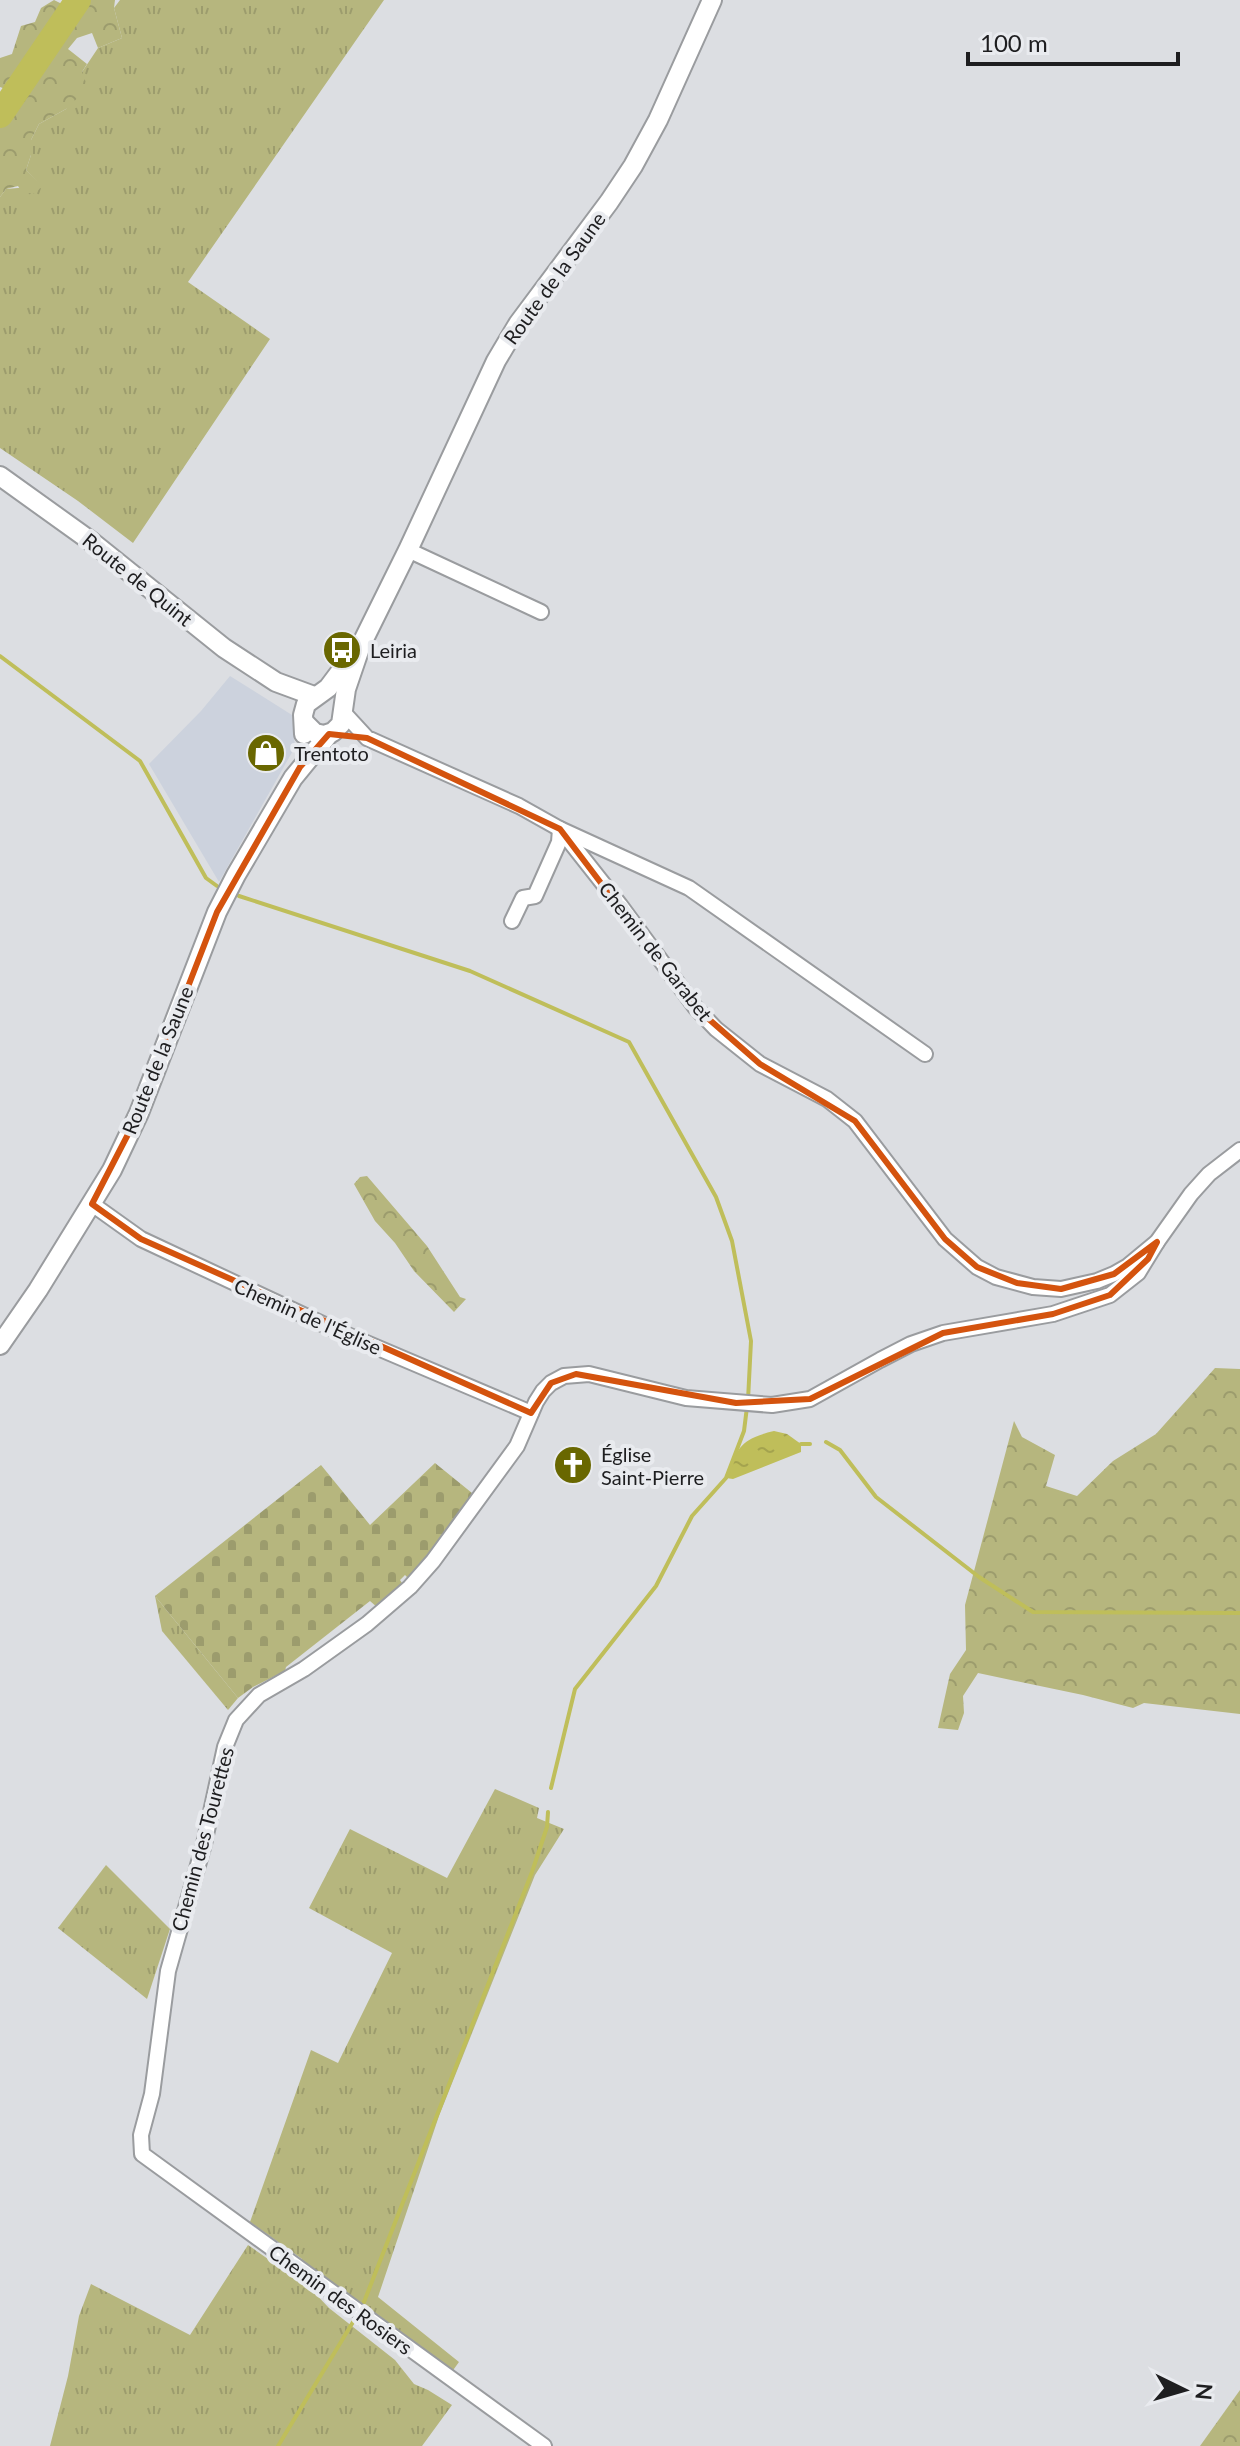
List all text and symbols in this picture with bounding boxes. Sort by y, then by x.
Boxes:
scale bar [968,16,1178,66]
text: 100 m [980,28,1048,57]
street label: Route de la Saune [498,207,610,349]
street label: Route de Quint [78,527,198,631]
bus stop icon: Leiria [321,629,363,671]
place label: Leiria [370,638,417,662]
shop icon: Trentoto [245,732,287,774]
place label: Trentoto [294,741,369,765]
street label: Chemin de Garabet [594,877,718,1025]
street label: Route de la Saune [116,983,198,1137]
street label: Chemin de l'Église [231,1273,385,1359]
place label: Église Saint-Pierre [601,1442,704,1489]
church icon: Église Saint-Pierre [552,1444,594,1486]
street label: Chemin des Tourettes [166,1744,238,1934]
street label: Chemin des Rosiers [265,2239,417,2359]
north arrow [1144,2350,1224,2430]
text: N [1190,2382,1219,2401]

